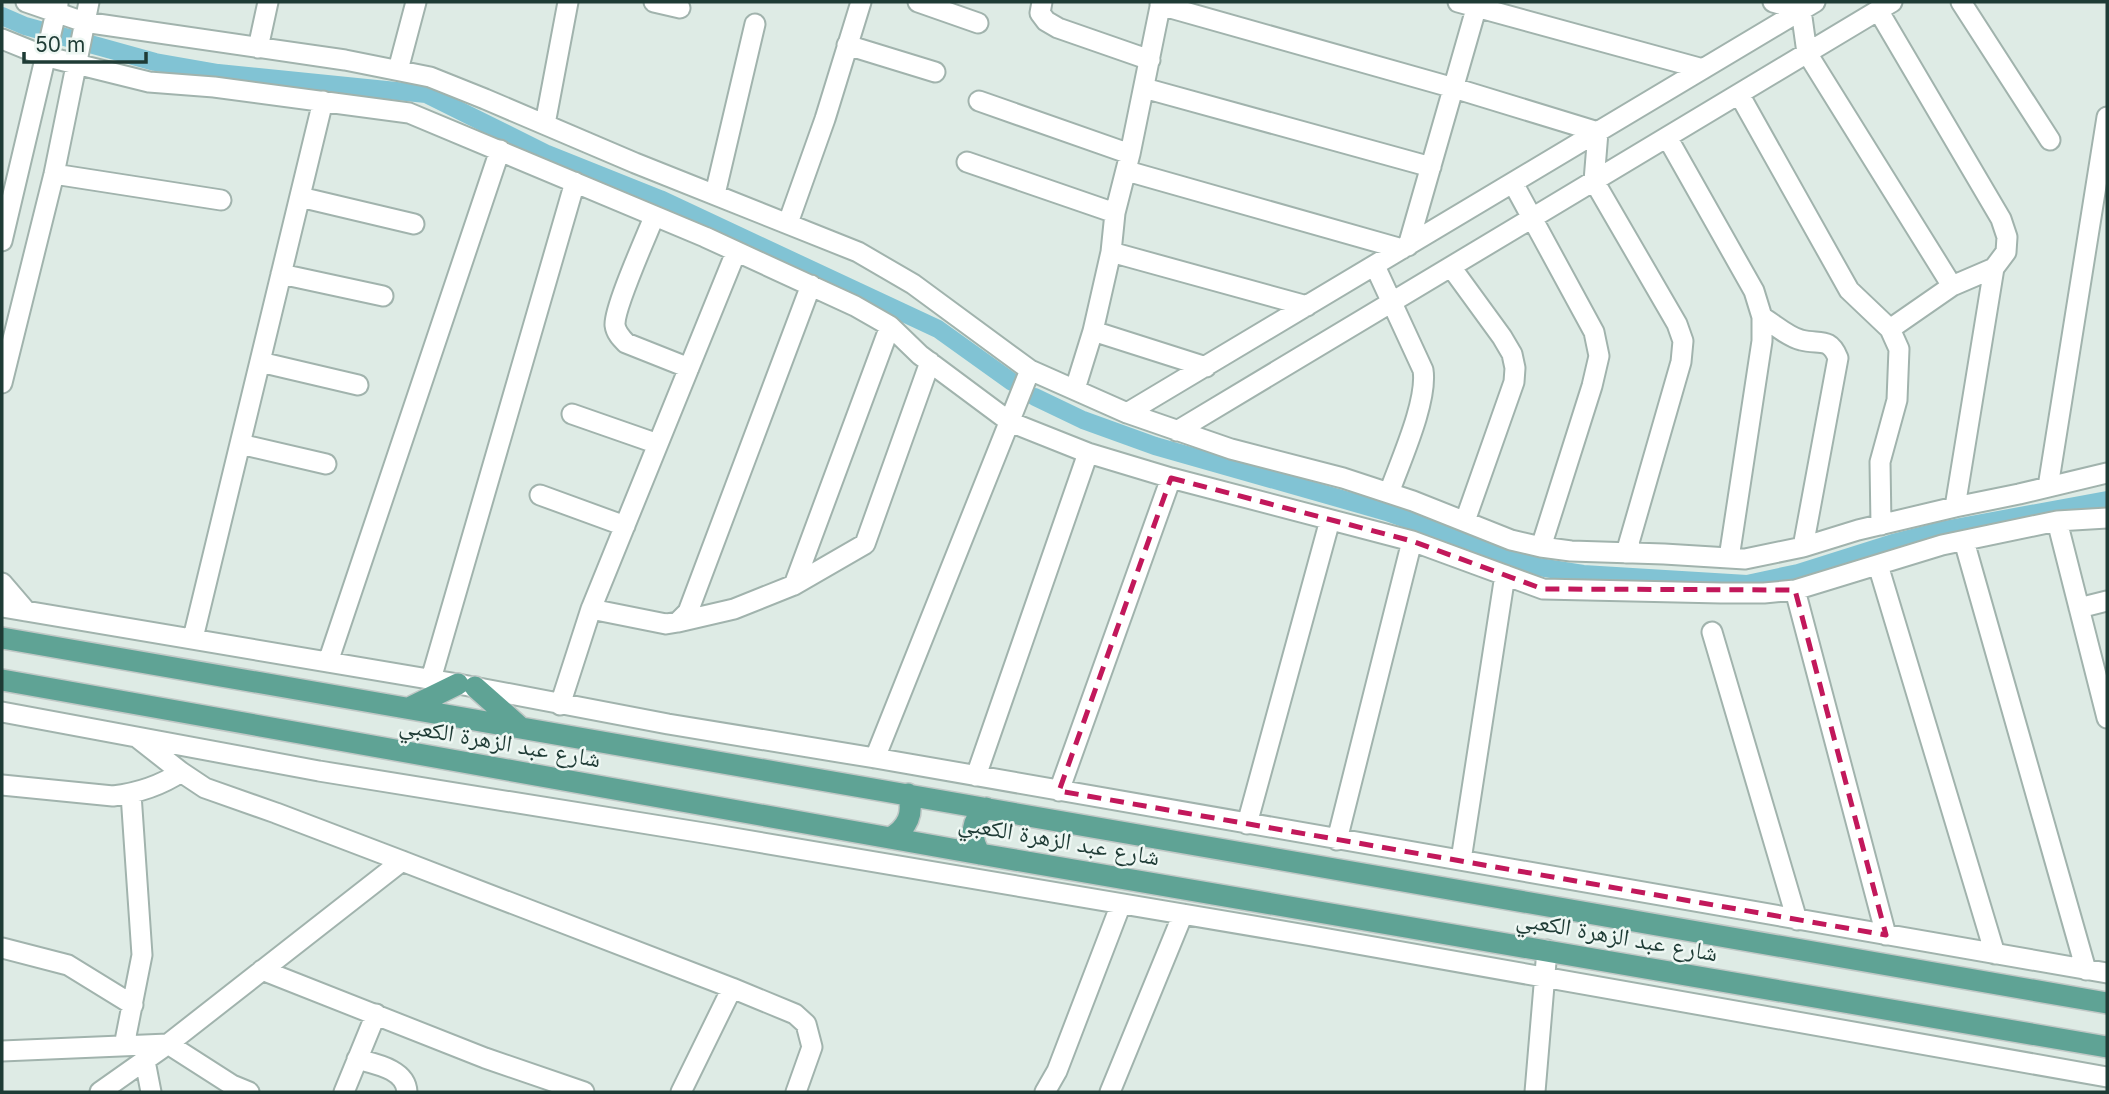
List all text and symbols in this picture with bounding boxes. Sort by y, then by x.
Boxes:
scale bar [24,21,147,65]
text: 50 m [35,32,85,57]
street label: شارع عبد الزهرة الكعبي [396,710,603,779]
street label: شارع عبد الزهرة الكعبي [955,808,1162,877]
street label: شارع عبد الزهرة الكعبي [1513,904,1720,973]

